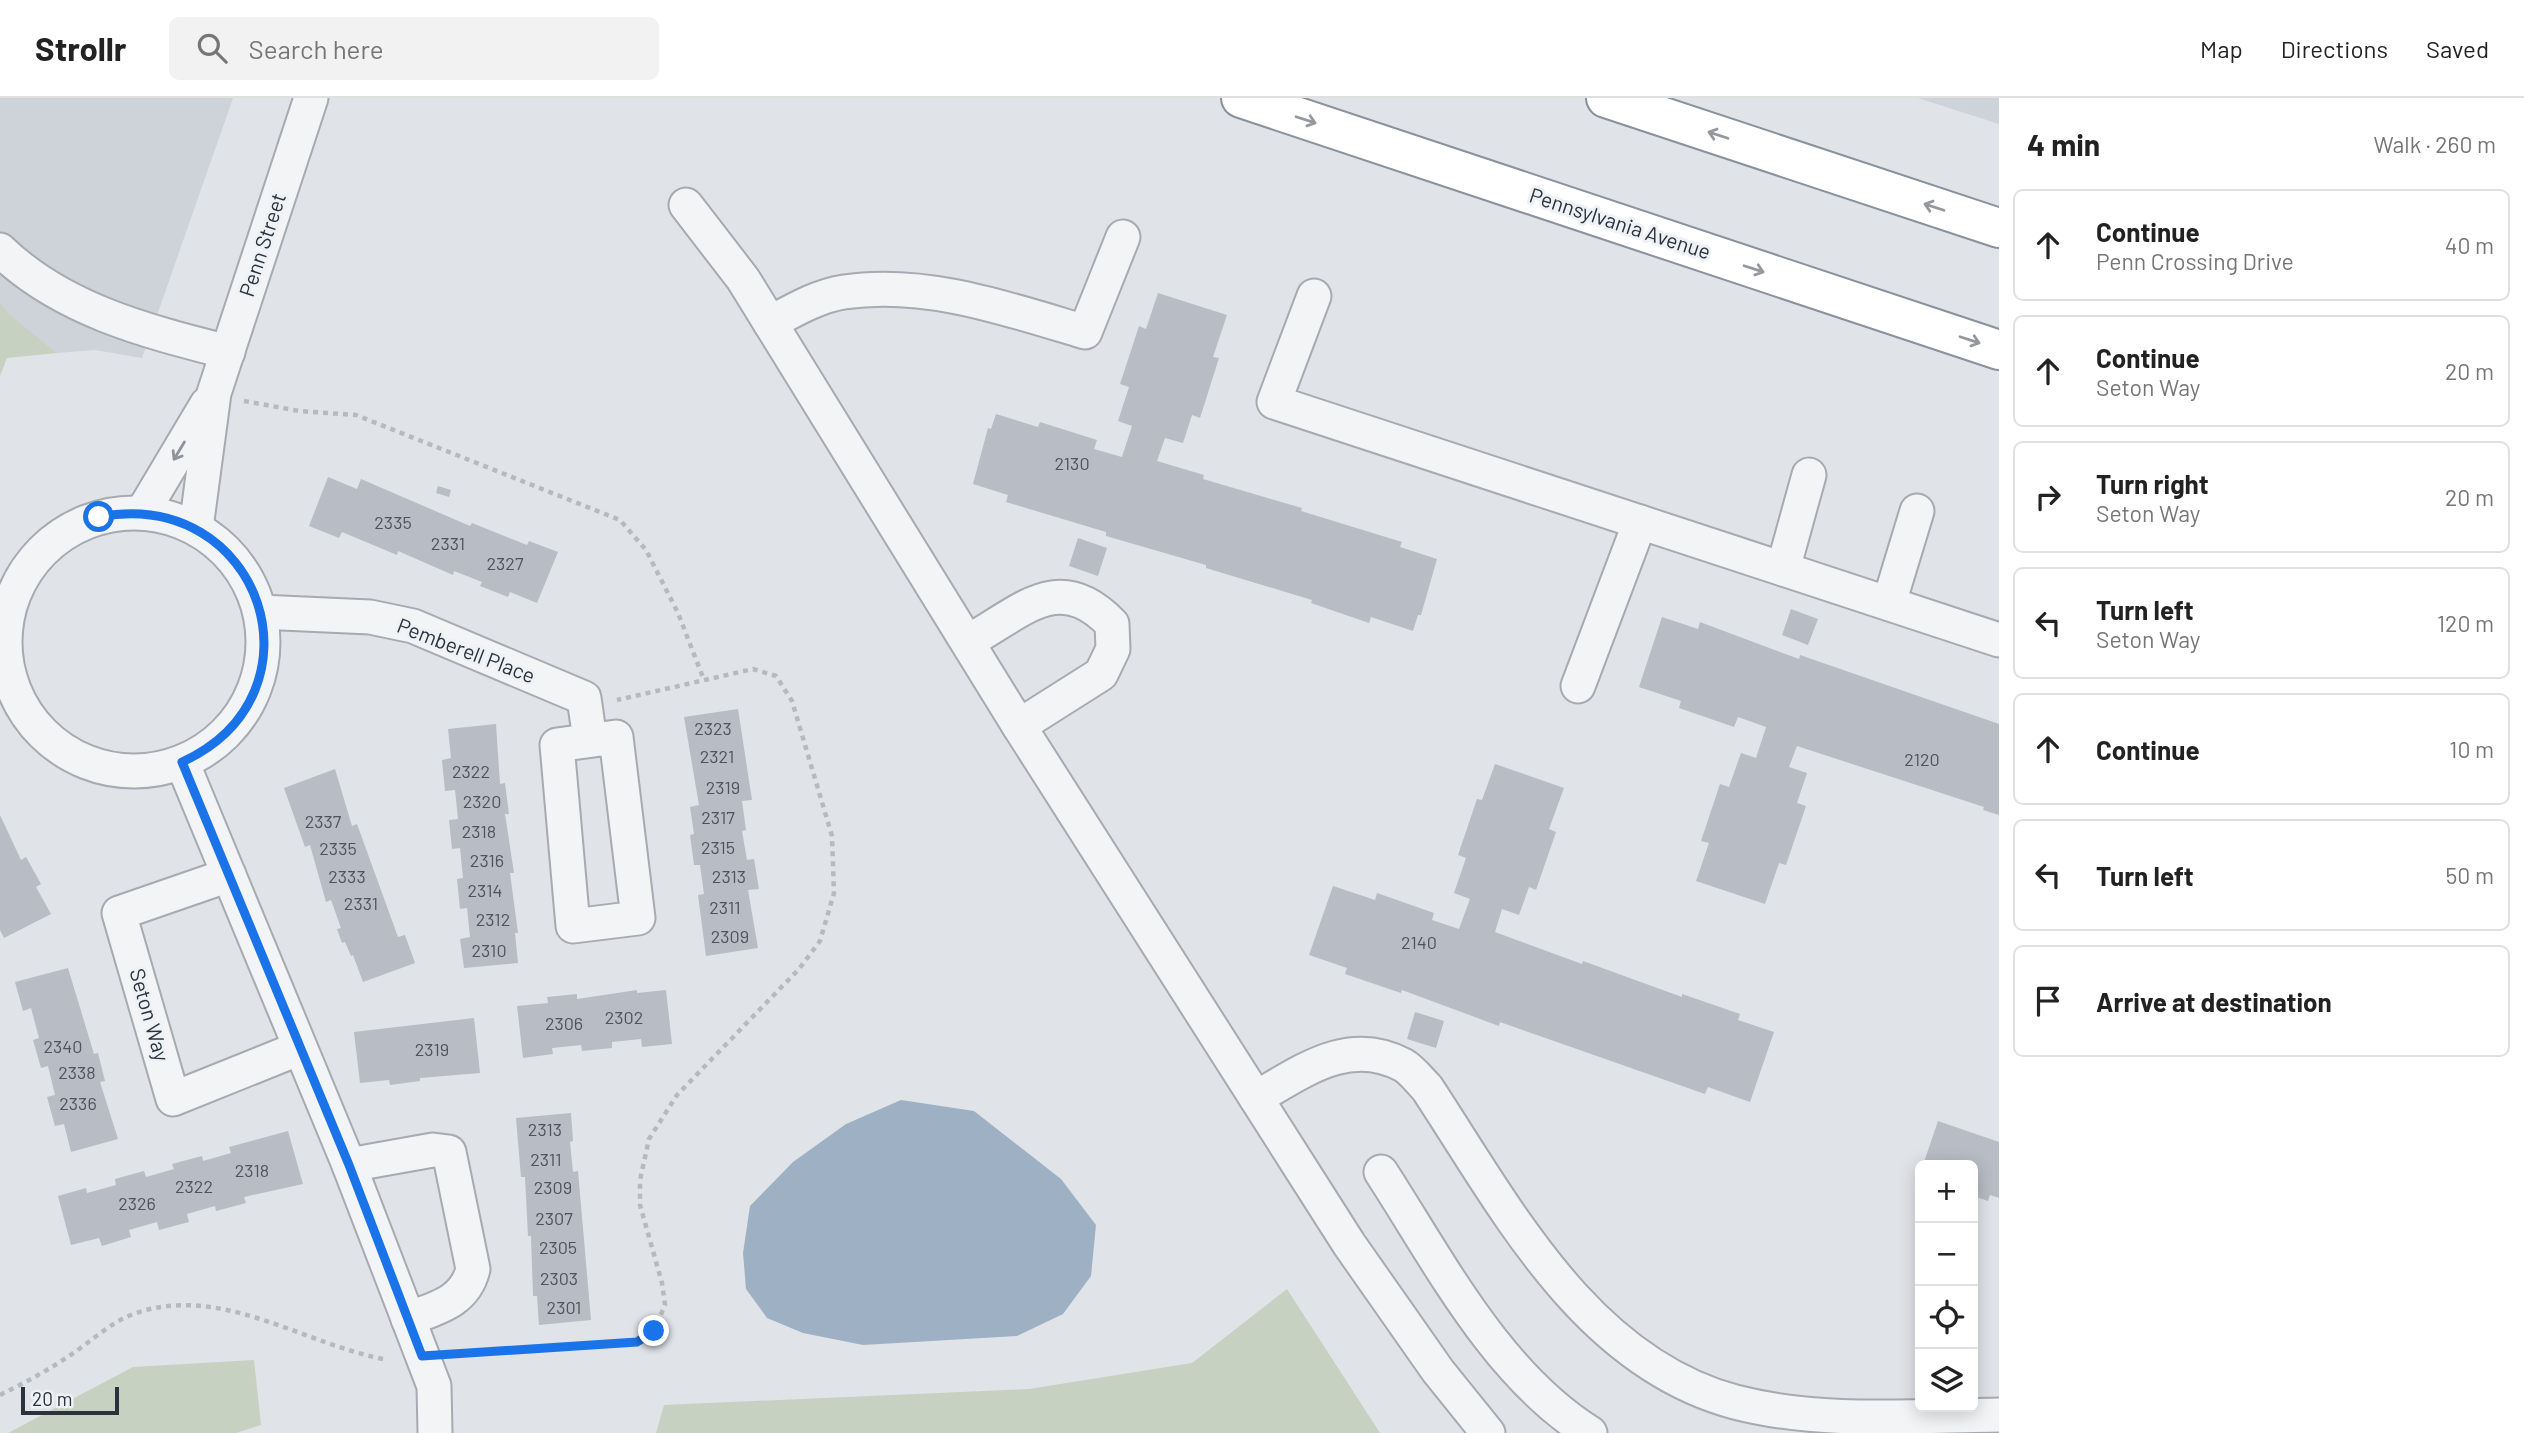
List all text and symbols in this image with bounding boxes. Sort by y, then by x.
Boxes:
search box [169,17,659,80]
text: Strollr [35,28,127,68]
icon: search [193,29,231,67]
text: Search here [249,33,384,64]
text: Map [2200,34,2243,63]
text: Directions [2281,34,2388,63]
text: Saved [2426,34,2489,63]
one-way arrow [1295,114,1317,127]
text: 4 min [2027,126,2100,162]
one-way arrow [1708,128,1730,140]
text: Walk · 260 m [2374,130,2496,158]
street label: Pennsylvania Avenue [1527,182,1714,264]
street label: Penn Street [233,190,290,299]
one-way arrow [1924,200,1946,212]
text: Continue [2096,216,2200,247]
icon: ahead [2029,226,2067,264]
text: 40 m [2445,231,2494,259]
text: Penn Crossing Drive [2096,247,2294,275]
one-way arrow [1743,264,1765,276]
one-way arrow [1959,335,1981,348]
text: Continue [2096,342,2200,373]
icon: ahead [2029,352,2067,390]
text: 20 m [2445,357,2494,385]
text: Seton Way [2096,373,2200,401]
one-way arrow [171,441,185,461]
house number: 2130 [1054,452,1090,474]
text: Turn right [2096,468,2209,499]
icon: right [2029,478,2067,516]
text: 20 m [2445,483,2494,511]
text: Seton Way [2096,499,2200,527]
route start [83,501,114,532]
house number: 2335 [374,511,412,533]
house number: 2331 [431,532,465,554]
house number: 2327 [487,552,524,574]
text: Turn left [2096,594,2194,625]
icon: left [2029,604,2067,642]
text: 120 m [2437,609,2494,637]
street label: Pemberell Place [394,612,539,687]
text: Seton Way [2096,625,2200,653]
house number: 2323 [694,717,732,739]
icon: ahead [2029,730,2067,768]
text: Continue [2096,734,2200,765]
text: 10 m [2449,735,2494,763]
house number: 2321 [700,745,734,767]
house number: 2120 [1904,748,1940,770]
house number: 2322 [452,760,490,782]
house number: 2319 [706,776,740,798]
house number: 2320 [463,790,501,812]
house number: 2317 [701,806,735,828]
house number: 2337 [305,810,342,832]
house number: 2318 [462,820,496,842]
house number: 2315 [701,836,735,858]
house number: 2335 [319,837,357,859]
house number: 2316 [470,849,504,871]
icon: left [2029,856,2067,894]
text: Turn left [2096,860,2194,891]
text: 50 m [2446,861,2494,889]
house number: 2333 [328,865,366,887]
house number: 2313 [712,865,746,887]
house number: 2314 [468,879,502,901]
house number: 2331 [344,892,378,914]
house number: 2311 [709,896,741,918]
house number: 2312 [476,908,510,930]
house number: 2309 [711,925,749,947]
house number: 2140 [1401,931,1437,953]
house number: 2310 [471,939,507,961]
street label: Seton Way [125,965,176,1064]
icon: arrive [2029,982,2067,1020]
text: Arrive at destination [2096,986,2332,1017]
house number: 2302 [605,1006,643,1028]
house number: 2306 [545,1012,583,1034]
house number: 2340 [44,1035,82,1057]
house number: 2319 [415,1038,449,1060]
house number: 2338 [58,1061,96,1083]
house number: 2336 [59,1092,97,1114]
house number: 2313 [528,1118,562,1140]
house number: 2311 [530,1148,562,1170]
house number: 2318 [235,1159,269,1181]
map controls [1915,1160,1978,1412]
button: + [1915,1160,1978,1223]
house number: 2322 [175,1175,213,1197]
house number: 2309 [534,1176,572,1198]
house number: 2326 [118,1192,156,1214]
house number: 2307 [535,1207,573,1229]
button: − [1915,1223,1978,1286]
house number: 2305 [539,1236,577,1258]
house number: 2303 [540,1267,578,1289]
button: locate [1915,1286,1978,1349]
house number: 2301 [547,1296,581,1318]
route end [638,1315,669,1346]
button: layers [1915,1349,1978,1412]
scale bar [21,1384,119,1416]
text: 20 m [32,1387,72,1410]

